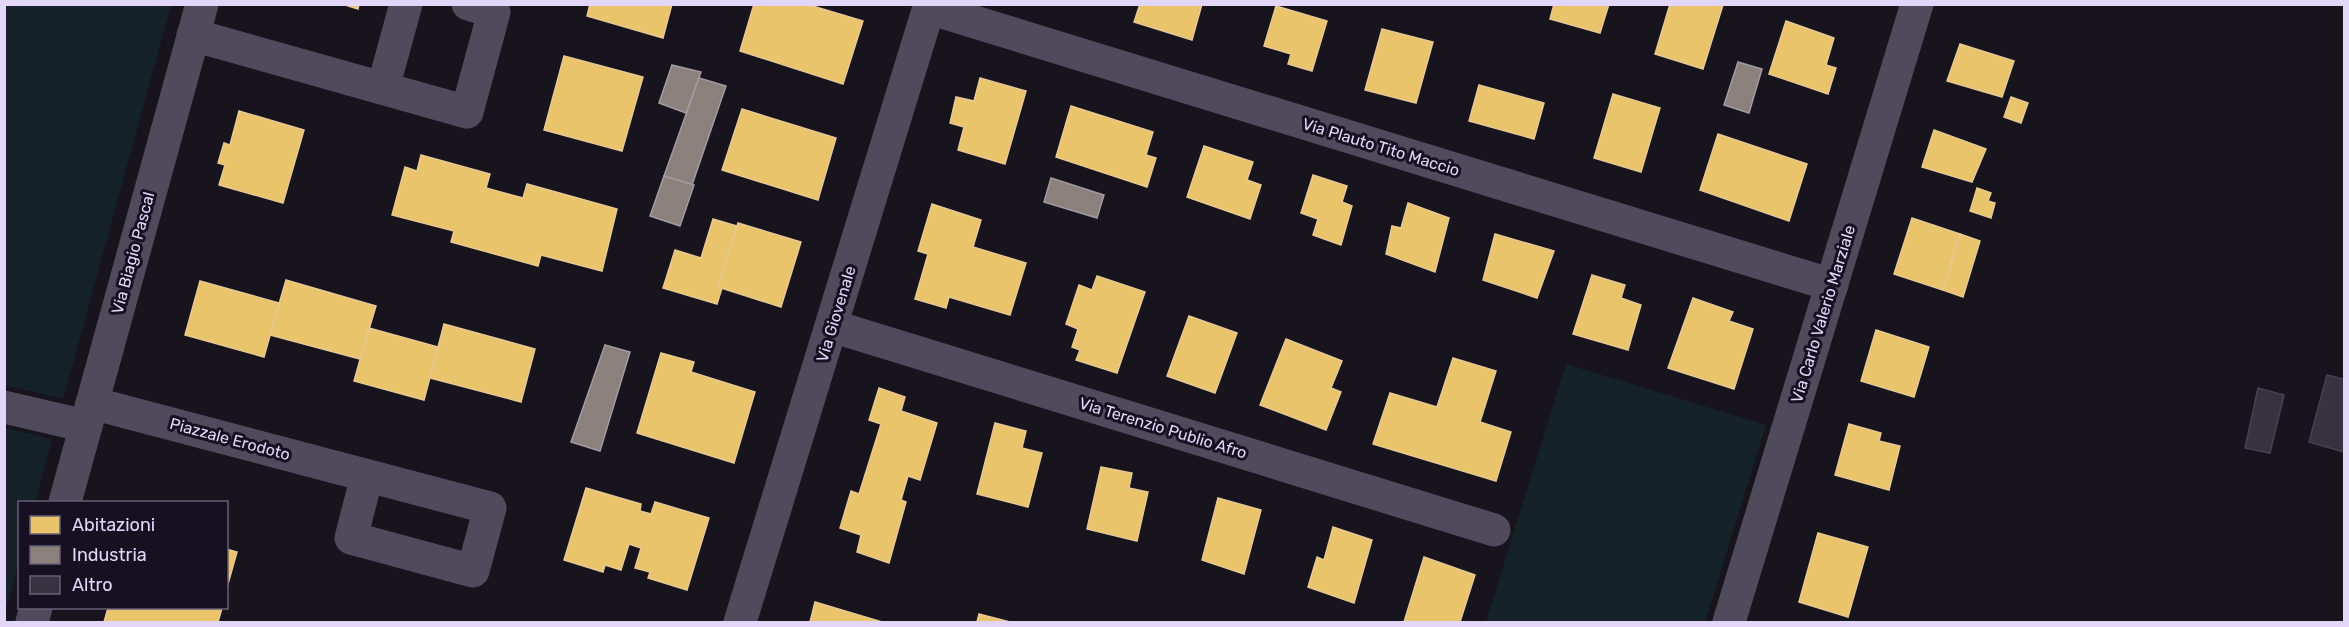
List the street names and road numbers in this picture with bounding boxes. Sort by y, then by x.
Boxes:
street label: Via Plauto Tito Maccio [1300,114,1462,180]
street label: Via Biagio Pascal [108,190,158,316]
street label: Via Carlo Valerio Marziale [1787,223,1859,405]
street label: Via Giovenale [812,264,860,364]
street label: Via Terenzio Publio Afro [1077,393,1249,463]
street label: Piazzale Erodoto [168,414,292,464]

